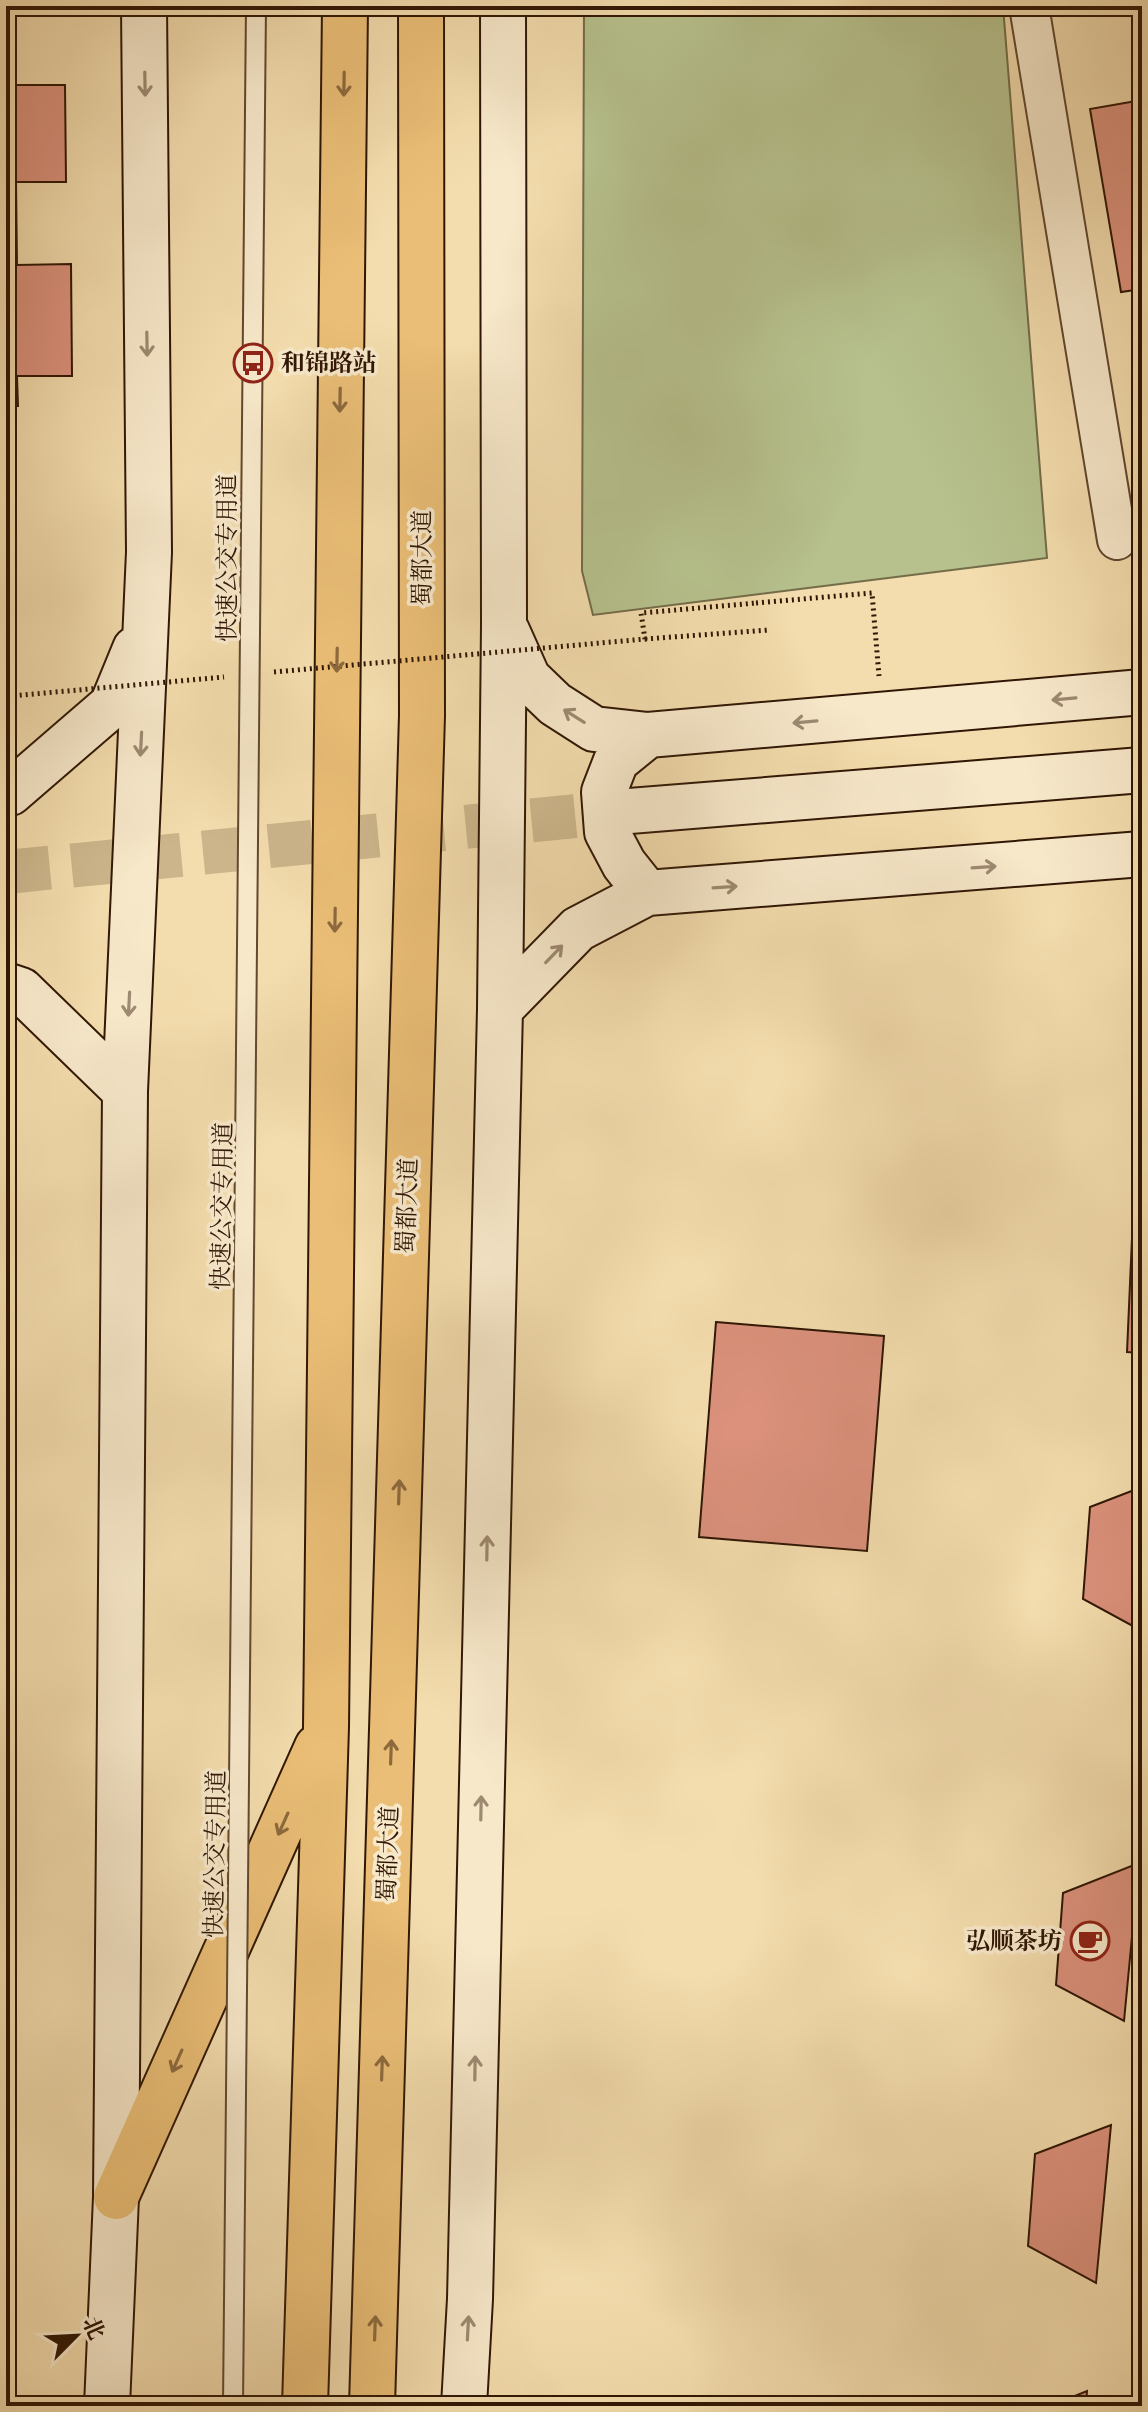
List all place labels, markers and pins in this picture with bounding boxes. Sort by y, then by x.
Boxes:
bus stop icon: 和锦路站 [232,342,274,384]
place label: 和锦路站 [281,349,377,380]
cafe icon: 弘顺茶坊 [1069,1920,1111,1962]
place label: 弘顺茶坊 [966,1927,1062,1958]

